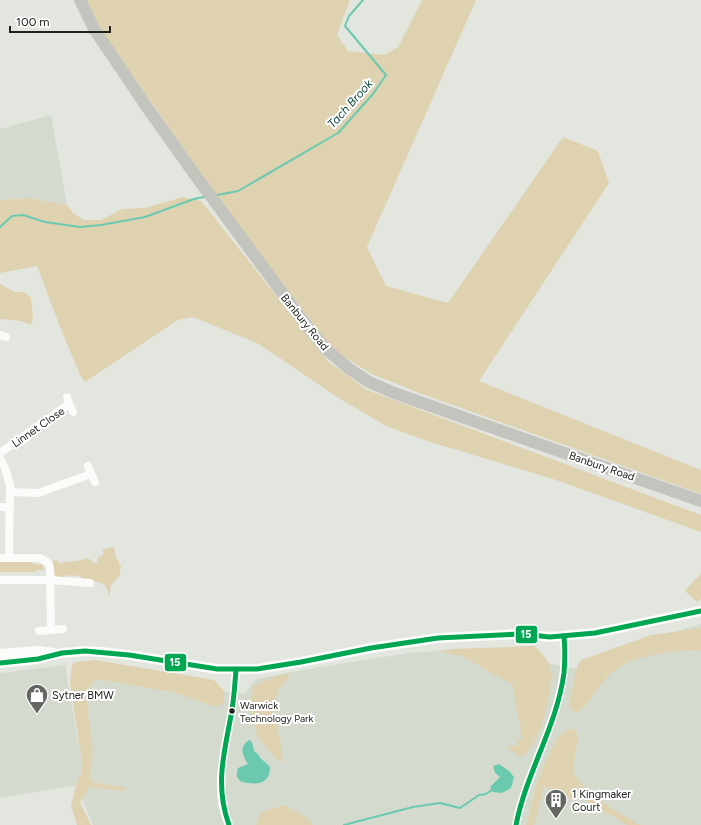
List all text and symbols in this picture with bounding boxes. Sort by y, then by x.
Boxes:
scale bar [10,8,110,34]
text: 100 m [16,15,50,29]
water label: Tach Brook [325,76,376,131]
street label: Banbury Road [278,292,331,353]
street label: Linnet Close [9,405,67,450]
street label: Banbury Road [567,449,636,484]
line badge: 15 [515,625,538,644]
text: 15 [520,628,532,641]
line badge: 15 [164,653,187,672]
text: 15 [169,656,181,669]
shop icon: Sytner BMW [24,682,50,715]
place label: Sytner BMW [52,689,114,702]
place label: Warwick Technology Park [240,699,314,725]
marker: Warwick Technology Park [227,706,237,716]
building icon: 1 Kingmaker Court [543,787,569,820]
place label: 1 Kingmaker Court [572,788,631,814]

